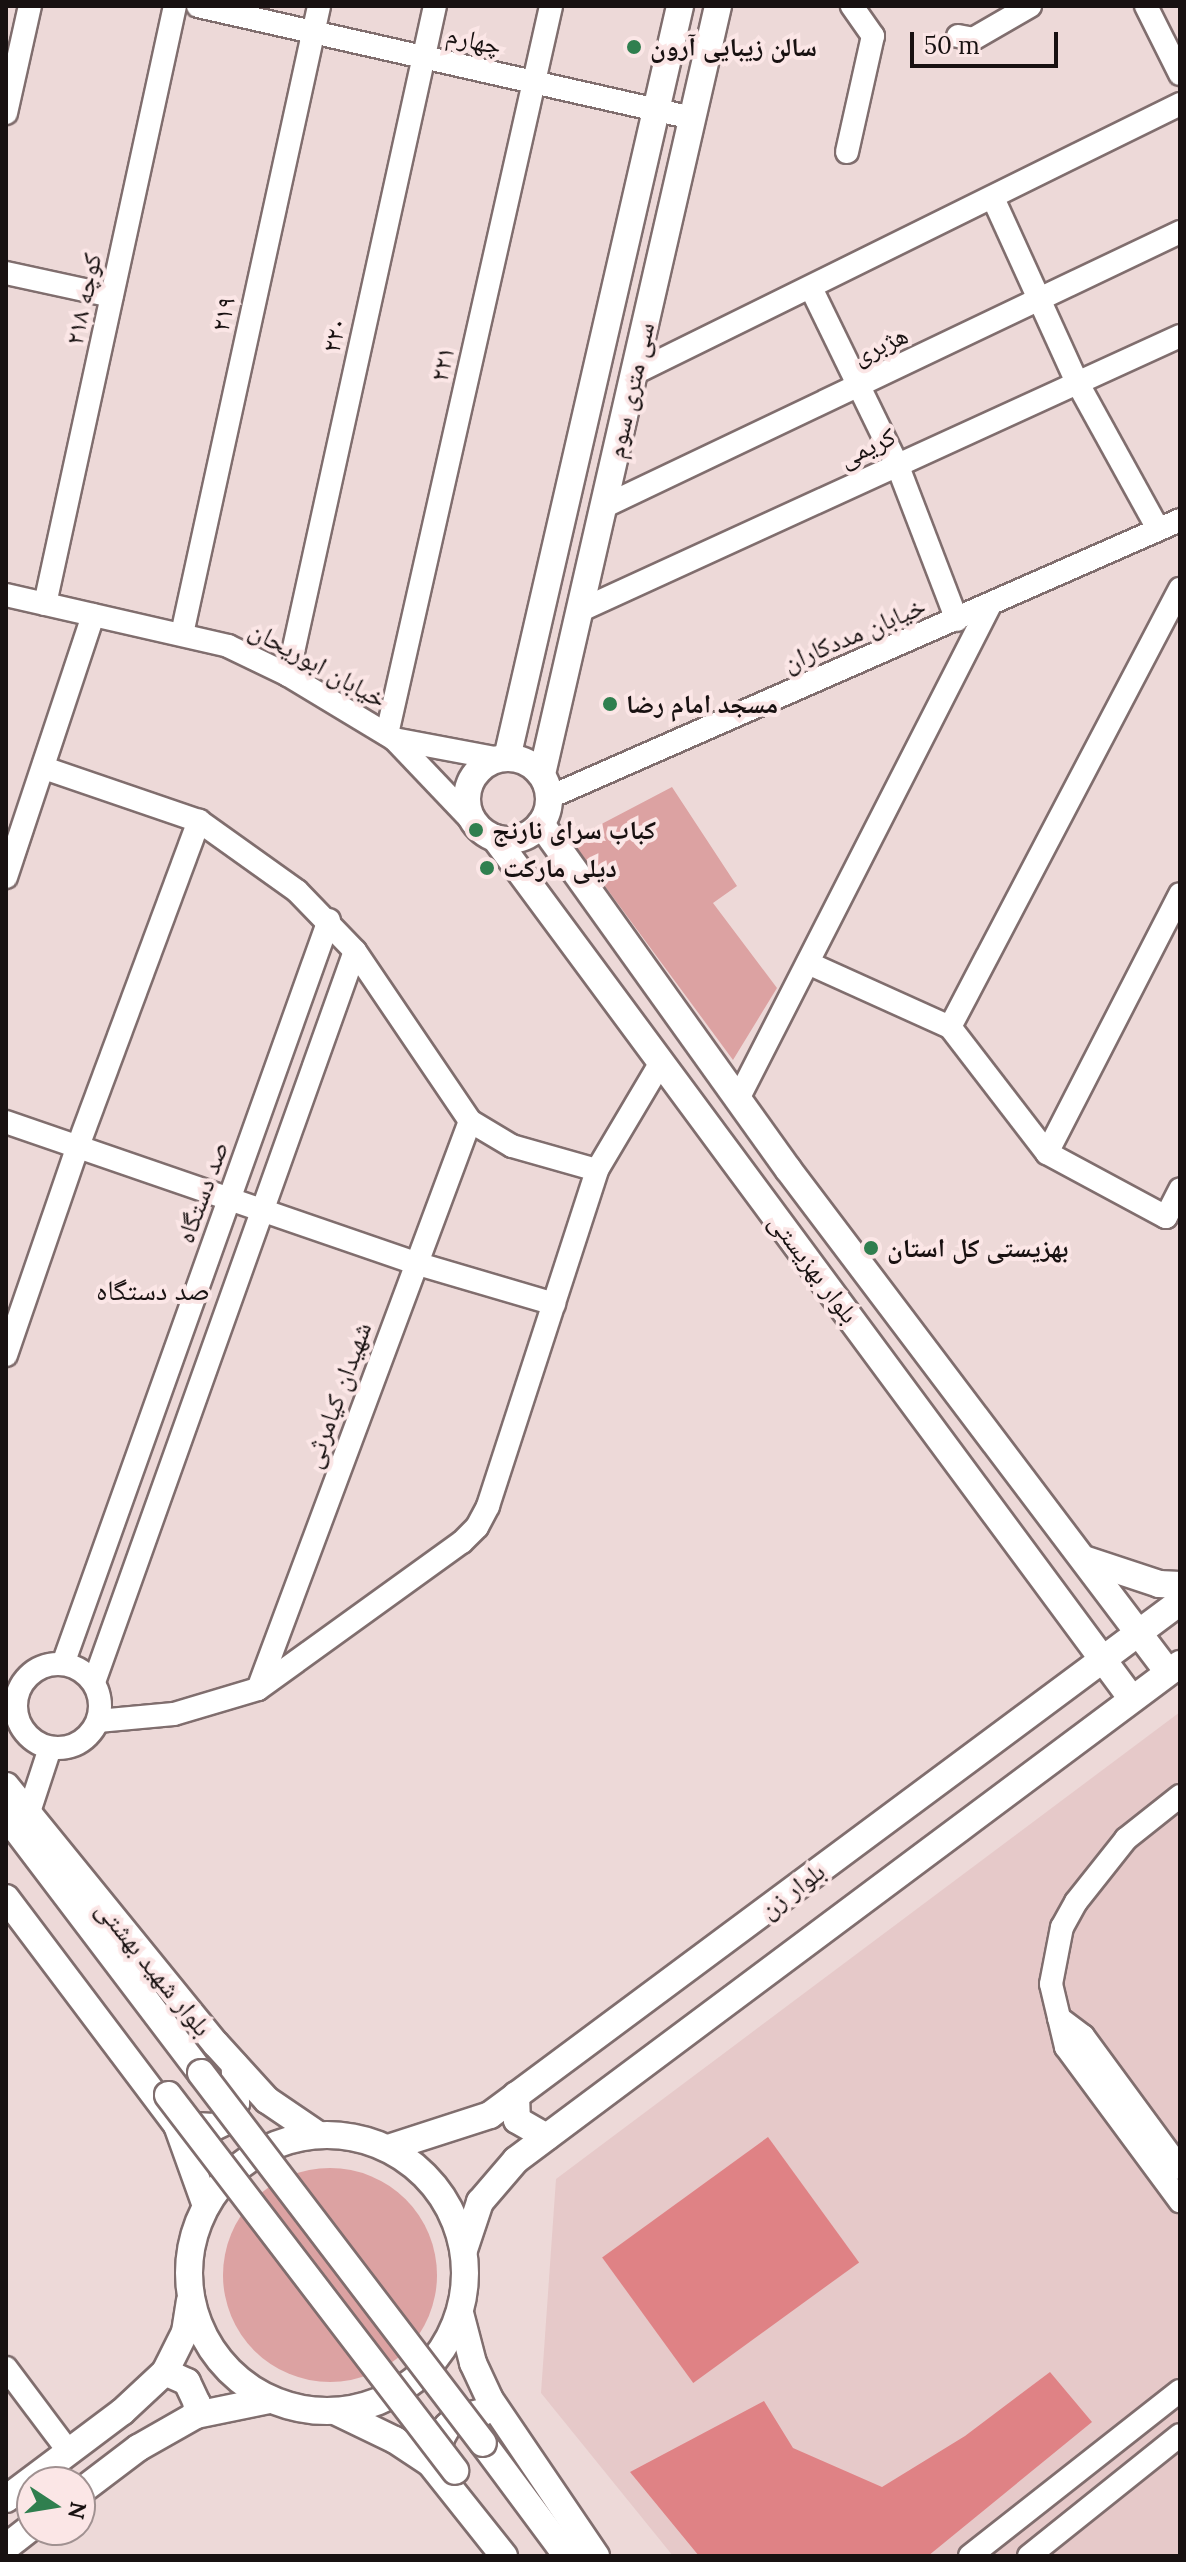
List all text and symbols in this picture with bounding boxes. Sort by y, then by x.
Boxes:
scale bar [914,16,1062,66]
street label: چهارم [443,19,505,61]
text: 50 m [924,30,980,61]
place label: سالن زیبایی آرون [650,31,817,63]
marker: سالن زیبایی آرون [625,38,643,56]
street label: کوچه ۲۱۸ [58,250,108,348]
street label: ۲۱۹ [204,294,242,334]
street label: ۲۲۰ [315,315,353,355]
street label: سی متری سوم [599,319,661,461]
street label: هژبری [847,319,913,371]
street label: ۲۲۱ [423,343,461,385]
street label: کریمی [834,420,900,474]
street label: خیابان مددکاران [778,590,930,678]
street label: خیابان ابوریحان [244,614,392,714]
place label: مسجد امام رضا [626,688,778,720]
marker: مسجد امام رضا [601,695,619,713]
place label: کباب سرای نارنج [492,814,656,846]
marker: کباب سرای نارنج [467,821,485,839]
place label: دیلی مارکت [503,852,617,884]
marker: دیلی مارکت [478,859,496,877]
street label: صد دستگاه [169,1137,235,1247]
street label: بلوار بهزیستی [763,1207,865,1329]
place label: بهزیستی کل استان [887,1232,1068,1264]
marker: بهزیستی کل استان [862,1239,880,1257]
district label: صد دستگاه [96,1273,210,1307]
street label: شهیدان کیامرثی [296,1318,378,1472]
street label: بلوار زن [753,1855,831,1925]
street label: بلوار شهید بهشتی [90,1894,218,2042]
north arrow [16,2466,96,2546]
text: N [62,2499,93,2522]

